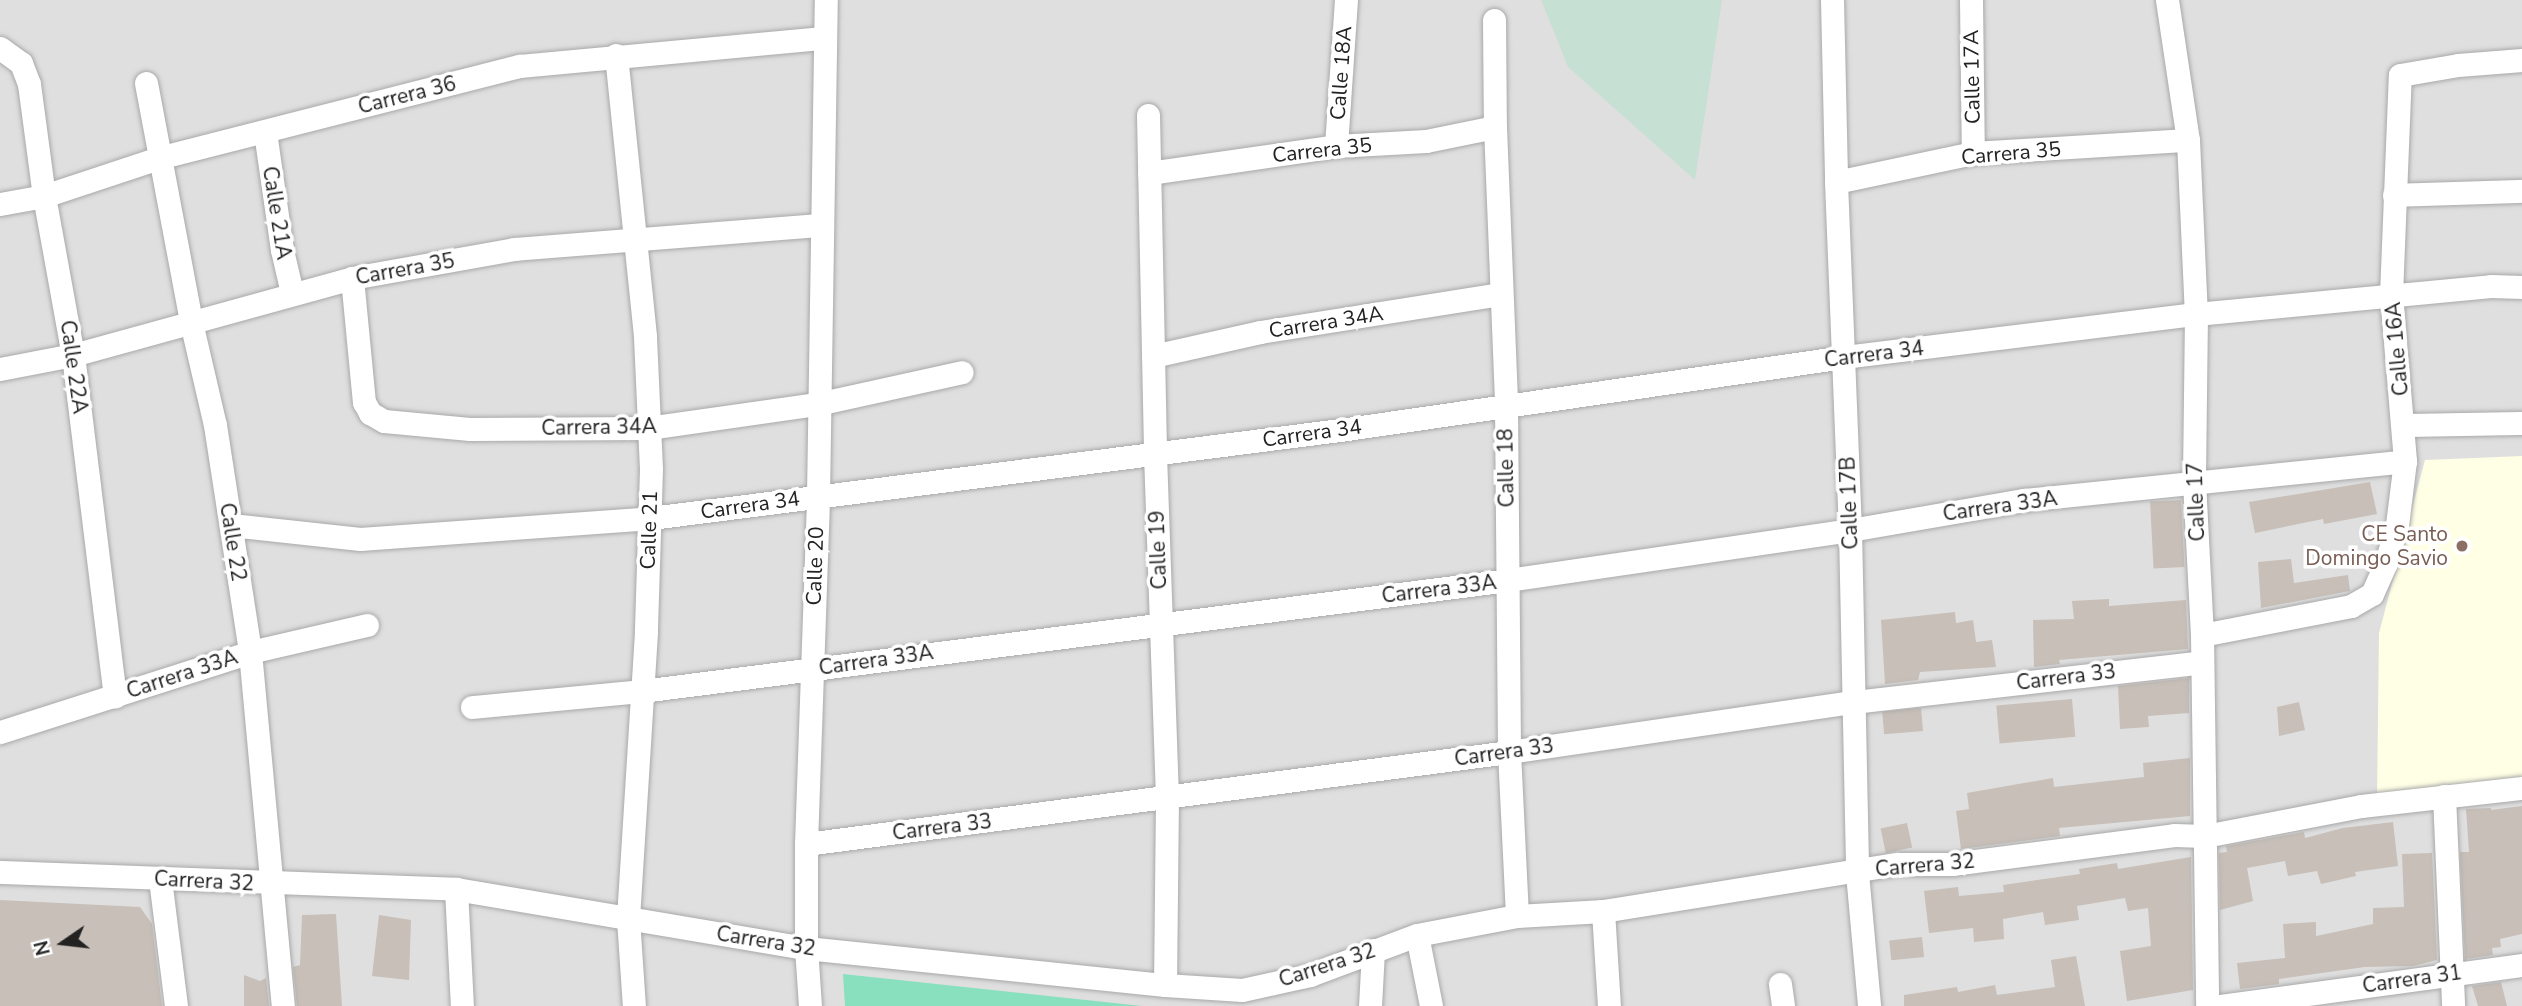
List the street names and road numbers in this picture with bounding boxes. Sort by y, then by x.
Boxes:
street label: Calle 18A [1325,25,1357,121]
street label: Calle 17A [1959,30,1985,124]
street label: Carrera 36 [355,71,459,119]
street label: Carrera 35 [1271,132,1373,168]
street label: Carrera 35 [1960,136,2062,170]
street label: Calle 21A [257,164,297,262]
street label: Carrera 35 [354,248,456,290]
street label: Carrera 34A [1267,301,1385,343]
street label: Calle 16A [2380,301,2414,397]
street label: Calle 22A [55,319,93,415]
street label: Carrera 34 [1823,335,1925,373]
street label: Carrera 34A [541,413,657,441]
street label: Carrera 34 [1261,414,1363,452]
street label: Calle 18 [1493,428,1519,508]
street label: Calle 17B [1835,456,1863,550]
street label: Calle 17 [2182,462,2210,542]
street label: Carrera 33A [1941,485,2059,527]
street label: Carrera 34 [699,486,801,524]
street label: Calle 21 [635,490,663,570]
street label: Calle 22 [214,501,252,583]
street label: Calle 19 [1144,510,1172,590]
street label: Calle 20 [801,526,829,606]
street label: Carrera 33A [1380,569,1498,609]
street label: Carrera 33A [817,639,935,681]
street label: Carrera 33A [123,644,241,704]
street label: Carrera 33 [2015,658,2117,696]
street label: Carrera 33 [1453,733,1555,771]
street label: Carrera 33 [891,808,993,846]
street label: Carrera 32 [1874,848,1976,882]
street label: Carrera 32 [153,866,255,896]
street label: Carrera 32 [715,921,817,961]
street label: Carrera 32 [1275,938,1379,992]
street label: Carrera 31 [2361,960,2463,998]

